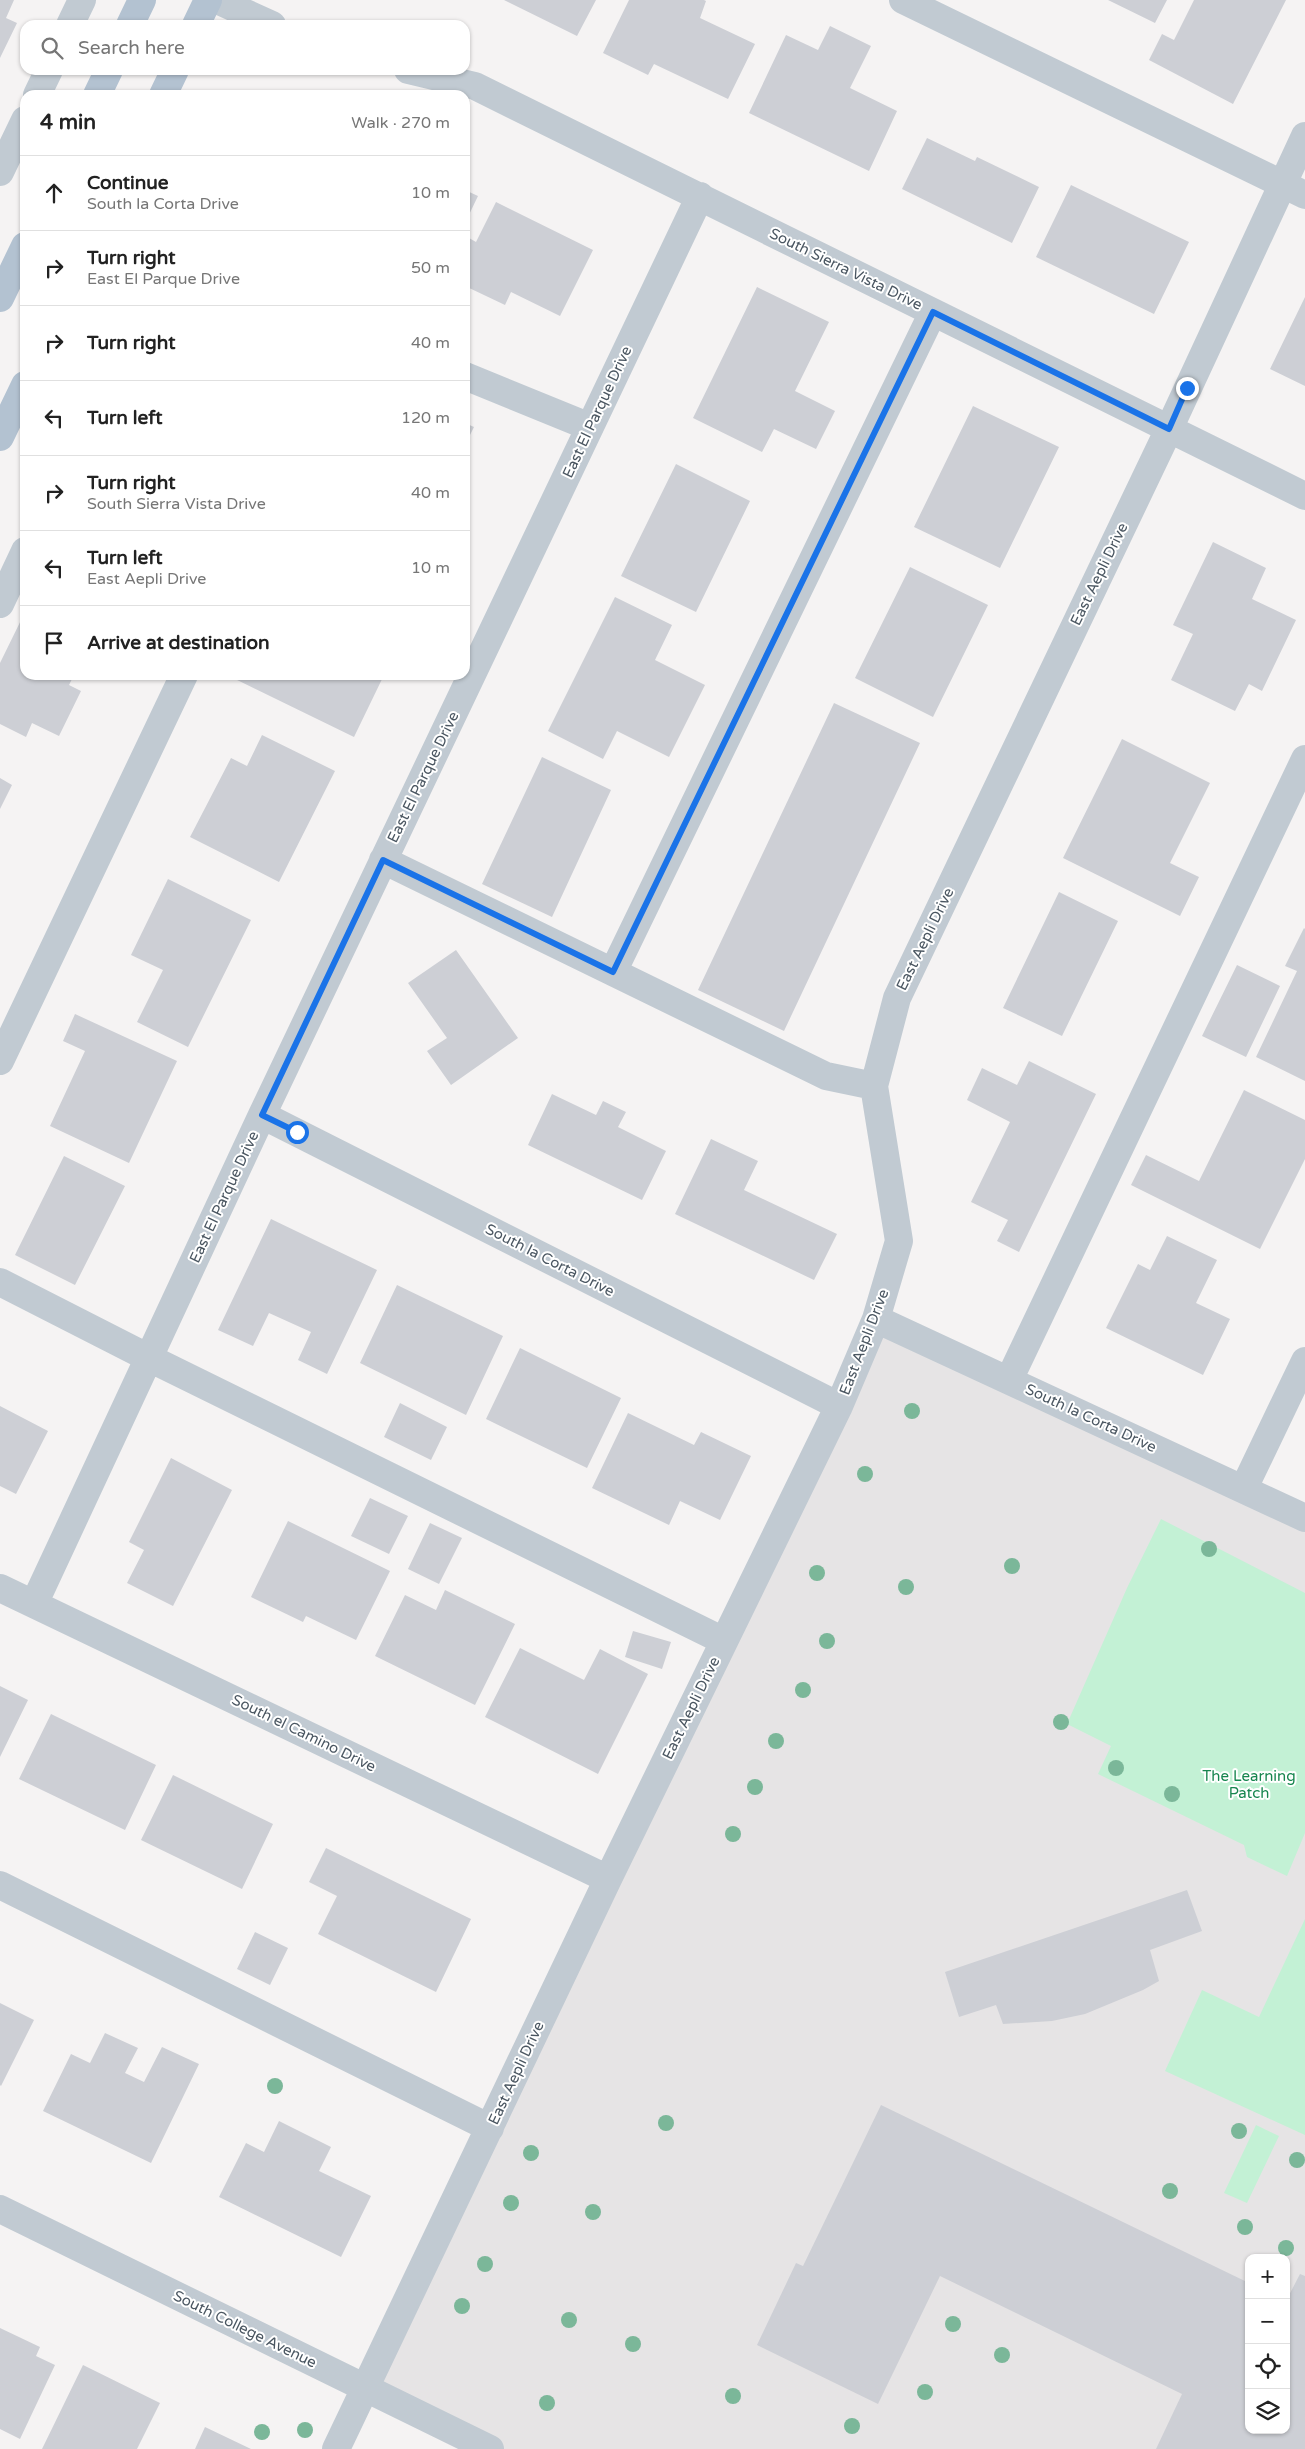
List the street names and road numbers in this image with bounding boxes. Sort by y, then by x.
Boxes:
street label: South Sierra Vista Drive [767,224,925,314]
street label: East El Parque Drive [559,343,635,481]
street label: East Aepli Drive [1066,520,1132,628]
street label: East El Parque Drive [383,709,463,845]
street label: East Aepli Drive [892,885,958,993]
street label: East El Parque Drive [186,1128,262,1266]
street label: South la Corta Drive [482,1220,618,1300]
street label: East Aepli Drive [836,1287,892,1397]
street label: South la Corta Drive [1023,1380,1159,1456]
street label: East Aepli Drive [658,1654,724,1762]
street label: South el Camino Drive [229,1690,379,1776]
street label: East Aepli Drive [484,2018,548,2128]
street label: South College Avenue [170,2286,320,2372]

